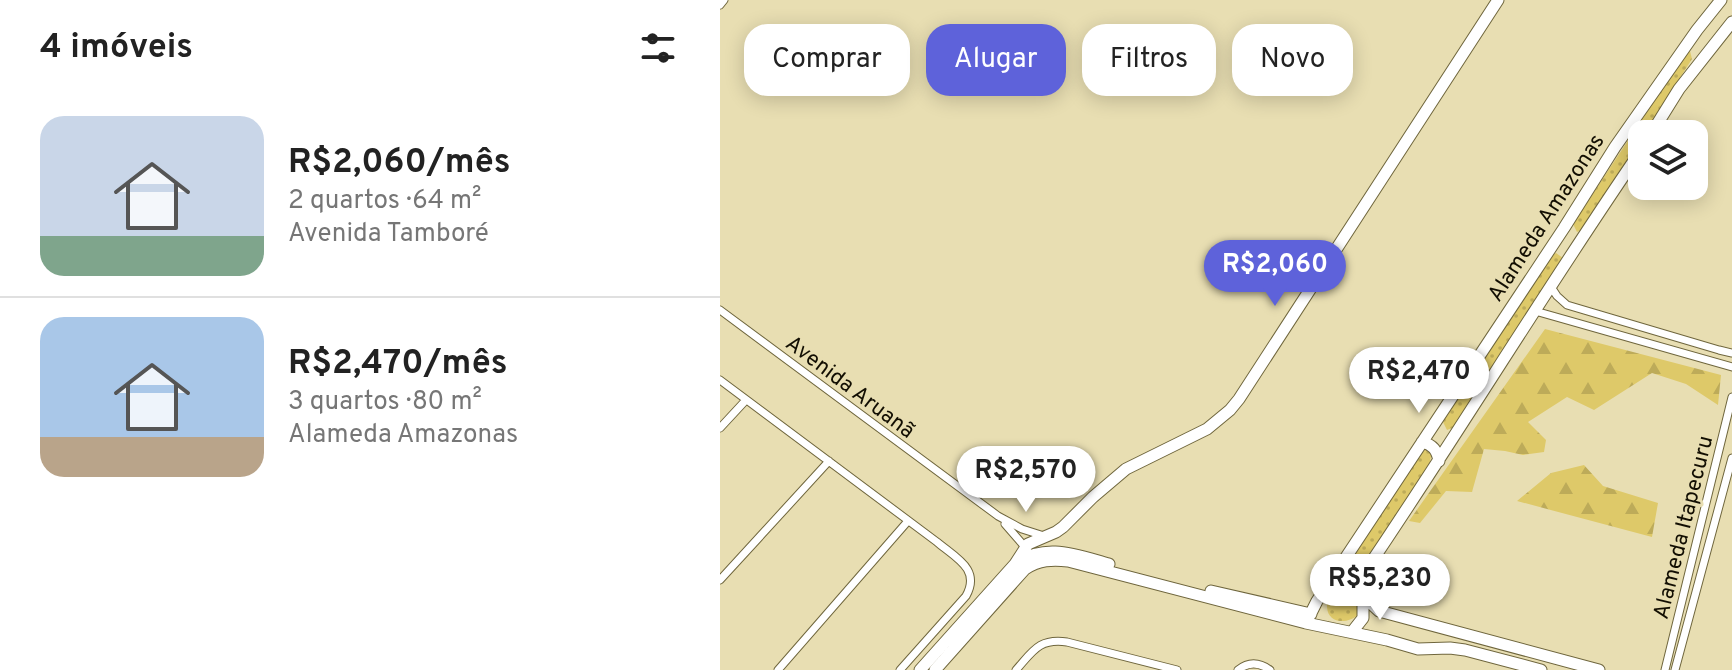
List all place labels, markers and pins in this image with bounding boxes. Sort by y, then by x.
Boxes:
pin: R$2,060 [1201,240,1349,308]
pin: R$2,470 [1345,347,1493,415]
pin: R$2,570 [952,446,1100,514]
pin: R$5,230 [1306,554,1454,622]

